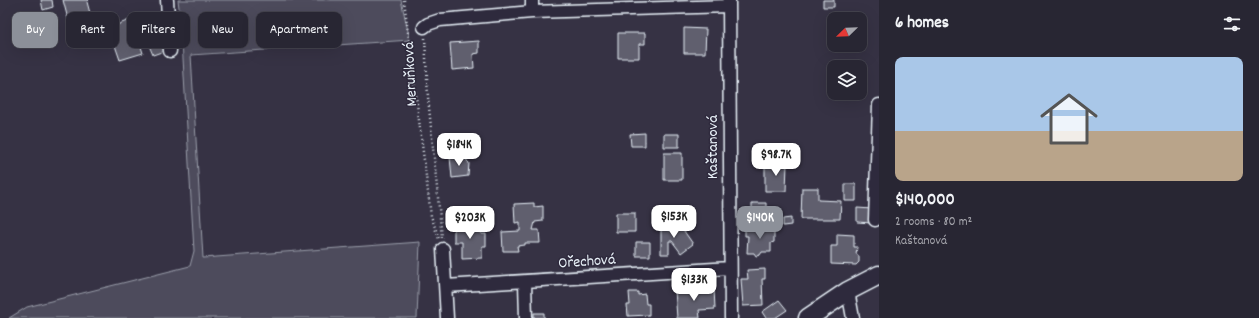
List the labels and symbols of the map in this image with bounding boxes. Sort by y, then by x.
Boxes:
north arrow [827,12,867,52]
street label: Meruňková [398,41,424,107]
street label: Kaštanová [702,115,725,179]
pin: $184K [431,133,487,167]
pin: $98.7K [743,143,809,177]
pin: $153K [646,205,702,239]
pin: $203K [442,206,498,240]
pin: $140K [732,206,788,240]
street label: Ořechová [557,249,617,275]
pin: $133K [666,268,722,302]

